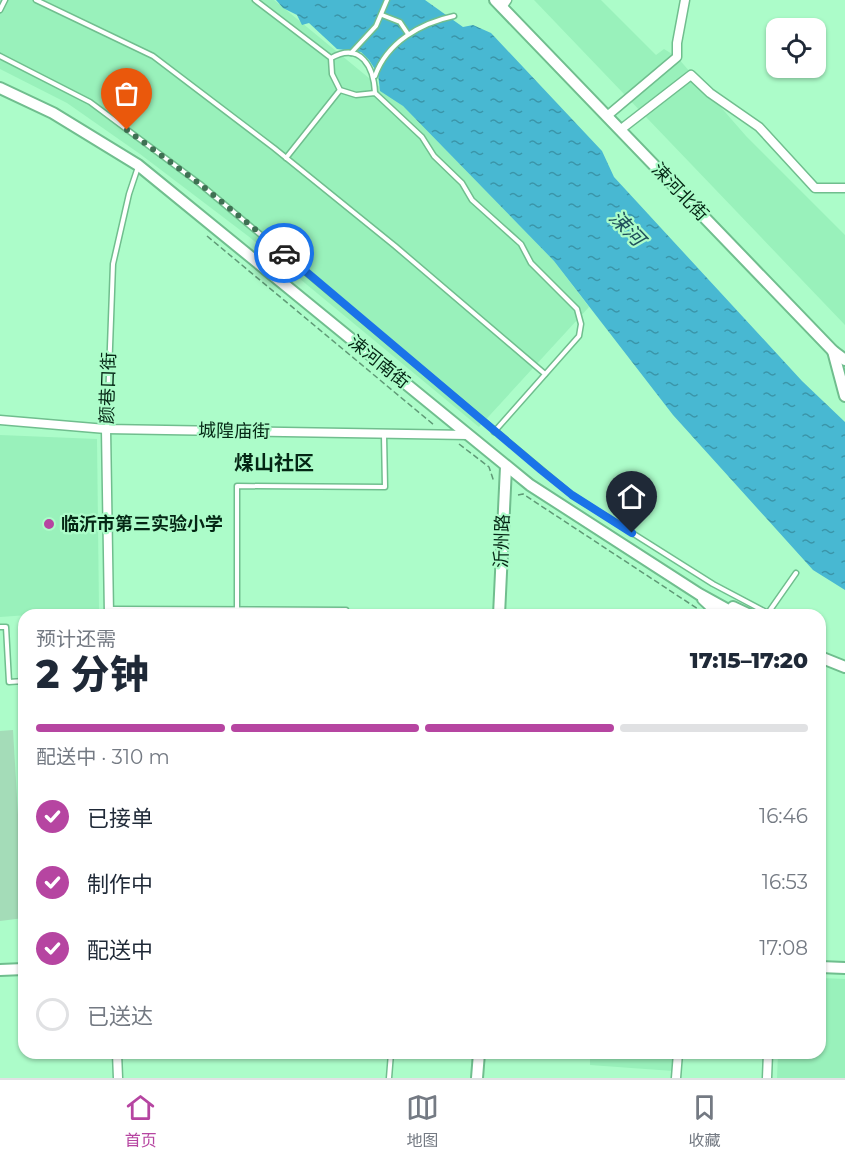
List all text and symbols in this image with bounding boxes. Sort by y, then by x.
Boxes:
map controls [766,18,826,78]
button: locate [766,18,826,78]
pin [101,68,152,130]
icon: bag [110,77,143,110]
street label: 涑河北街 [647,158,713,226]
water label: 涑河 [604,205,652,254]
courier [254,223,314,283]
icon: car [268,237,301,270]
street label: 涑河南街 [344,331,414,393]
street label: 颜巷口街 [96,352,120,424]
street label: 城隍庙街 [198,419,270,443]
district label: 煤山社区 [234,451,314,475]
pin [606,471,657,533]
icon: home [615,480,648,513]
place label: 临沂市第三实验小学 [61,513,223,535]
street label: 沂州路 [490,514,514,568]
marker: 临沂市第三实验小学 [42,517,56,531]
text: 预计还需 [36,627,116,651]
text: 17:15–17:20 [690,647,808,674]
text: 2 分钟 [36,650,149,698]
text: 配送中 · 310 m [36,745,170,769]
icon: check [36,800,69,833]
text: 16:46 [759,804,808,828]
text: 已接单 [87,805,153,832]
icon: check [36,866,69,899]
text: 16:53 [762,870,808,894]
text: 制作中 [87,871,153,898]
icon: check [36,932,69,965]
text: 17:08 [759,936,808,960]
text: 配送中 [87,937,153,964]
text: 已送达 [87,1003,153,1030]
tab: 首页 [124,1091,157,1151]
tab: 地图 [406,1091,439,1151]
tab: 收藏 [688,1091,721,1151]

